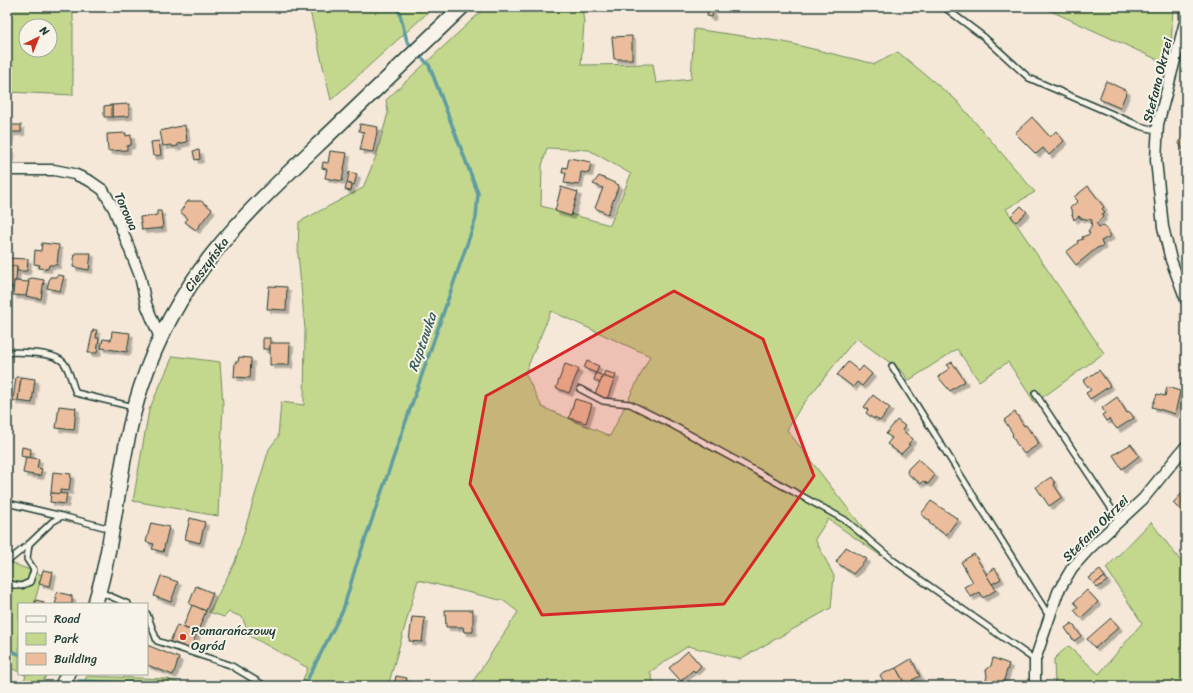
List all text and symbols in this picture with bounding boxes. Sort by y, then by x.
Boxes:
north arrow [18,18,58,58]
text: N [34,21,54,41]
street label: Stefana Okrzei [1136,35,1179,125]
street label: Torowa [108,188,145,235]
street label: Cieszyńska [178,232,235,297]
water label: Ruptawka [401,308,445,375]
street label: Stefana Okrzei [1057,489,1134,567]
legend [18,603,148,675]
text: Road [54,608,81,630]
place label: Pomarańczowy Ogród [191,619,276,657]
text: Park [54,628,79,650]
marker: Pomarańczowy Ogród [178,632,188,642]
text: Building [54,648,97,670]

